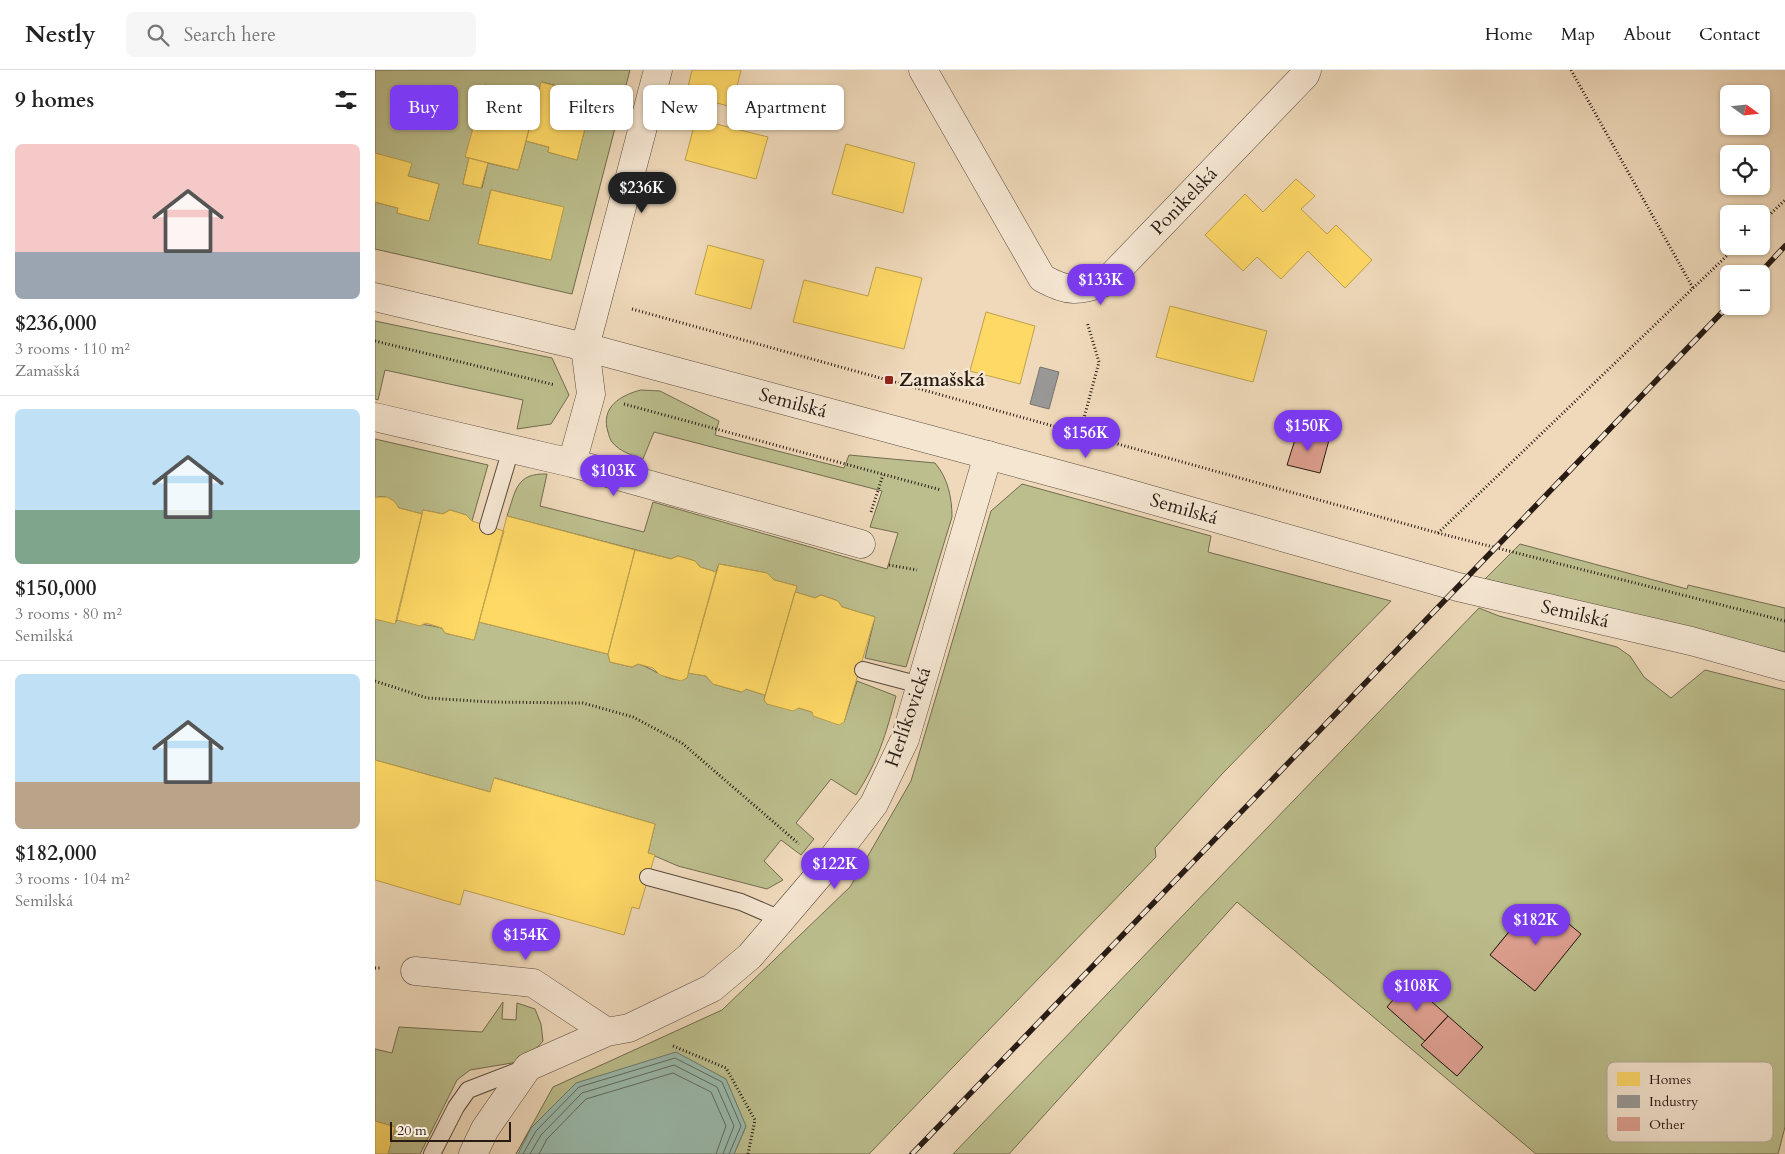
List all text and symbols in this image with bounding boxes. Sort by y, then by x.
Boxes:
search box [126,12,476,57]
text: Nestly [25,18,96,51]
icon: search [144,21,172,49]
text: Search here [184,22,276,48]
text: Home [1485,22,1533,47]
text: Map [1561,22,1595,47]
text: About [1623,22,1671,47]
text: Contact [1699,22,1760,47]
chip: Buy [390,85,458,130]
chip: Rent [468,85,540,130]
chip: Filters [550,85,633,130]
chip: New [643,85,717,130]
chip: Apartment [727,85,844,130]
north arrow [1720,85,1770,135]
map controls [1720,85,1770,315]
text: 9 homes [15,86,94,115]
icon: filters [332,86,360,114]
button: locate [1720,145,1770,195]
street label: Ponikelská [1145,161,1223,241]
pin: $236K [607,172,677,214]
icon: home [143,176,233,266]
text: $236K [619,177,665,199]
button: + [1720,205,1770,255]
pin: $133K [1066,264,1136,306]
button: − [1720,265,1770,315]
text: $133K [1078,269,1124,291]
text: $236,000 [15,309,96,338]
text: 3 rooms · 110 m² [15,338,130,360]
text: Zamašská [15,360,80,382]
place label: Zamašská [899,367,986,393]
marker: Zamašská [883,374,895,386]
street label: Semilská [756,381,830,425]
pin: $150K [1273,410,1343,452]
text: $150K [1285,415,1331,437]
pin: $156K [1051,416,1121,459]
text: $156K [1063,422,1109,444]
icon: home [143,442,233,532]
pin: $103K [579,454,649,497]
text: $103K [591,460,637,482]
street label: Semilská [1147,487,1221,531]
text: $150,000 [15,574,96,603]
street label: Semilská [1538,594,1612,634]
text: 3 rooms · 80 m² [15,603,122,625]
text: Semilská [15,625,73,647]
street label: Herlíkovická [879,664,937,770]
icon: home [143,707,233,797]
text: $182,000 [15,839,96,868]
pin: $122K [800,848,870,890]
text: $122K [812,853,858,875]
text: 3 rooms · 104 m² [15,868,130,890]
text: Semilská [15,890,73,912]
pin: $182K [1501,904,1571,946]
text: $182K [1513,909,1559,931]
pin: $154K [491,918,561,961]
text: $154K [503,924,549,946]
pin: $108K [1382,970,1452,1012]
text: $108K [1394,975,1440,997]
legend [1607,1062,1773,1142]
text: Homes [1649,1070,1691,1089]
text: Industry [1649,1092,1699,1111]
text: Other [1649,1115,1686,1134]
scale bar [390,1119,511,1142]
text: 20 m [397,1121,427,1140]

